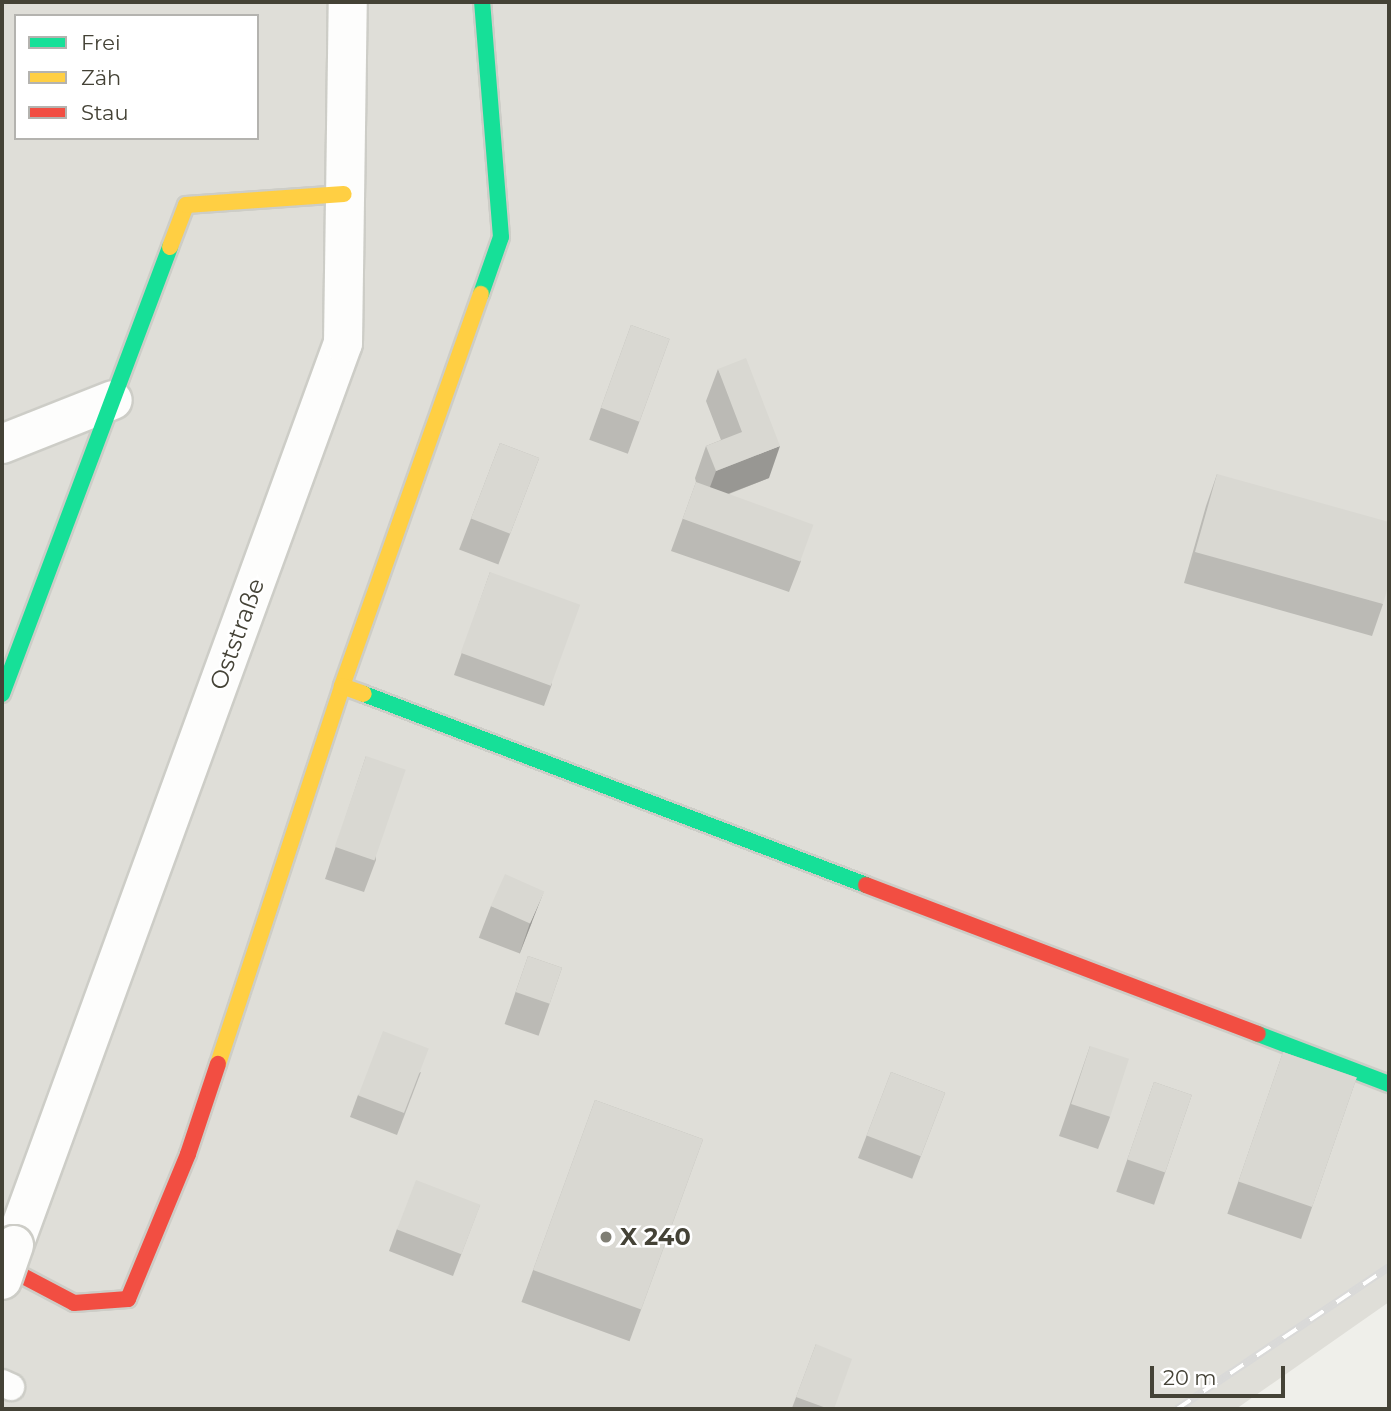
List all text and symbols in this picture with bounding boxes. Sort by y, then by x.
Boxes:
legend [14,14,259,140]
text: Frei [81,30,121,55]
text: Zäh [81,65,121,90]
text: Stau [81,100,129,125]
street label: Oststraße [204,574,270,694]
place label: X 240 [620,1223,691,1251]
marker: X 240 [598,1229,614,1245]
scale bar [1153,1352,1288,1396]
text: 20 m [1163,1365,1217,1390]

